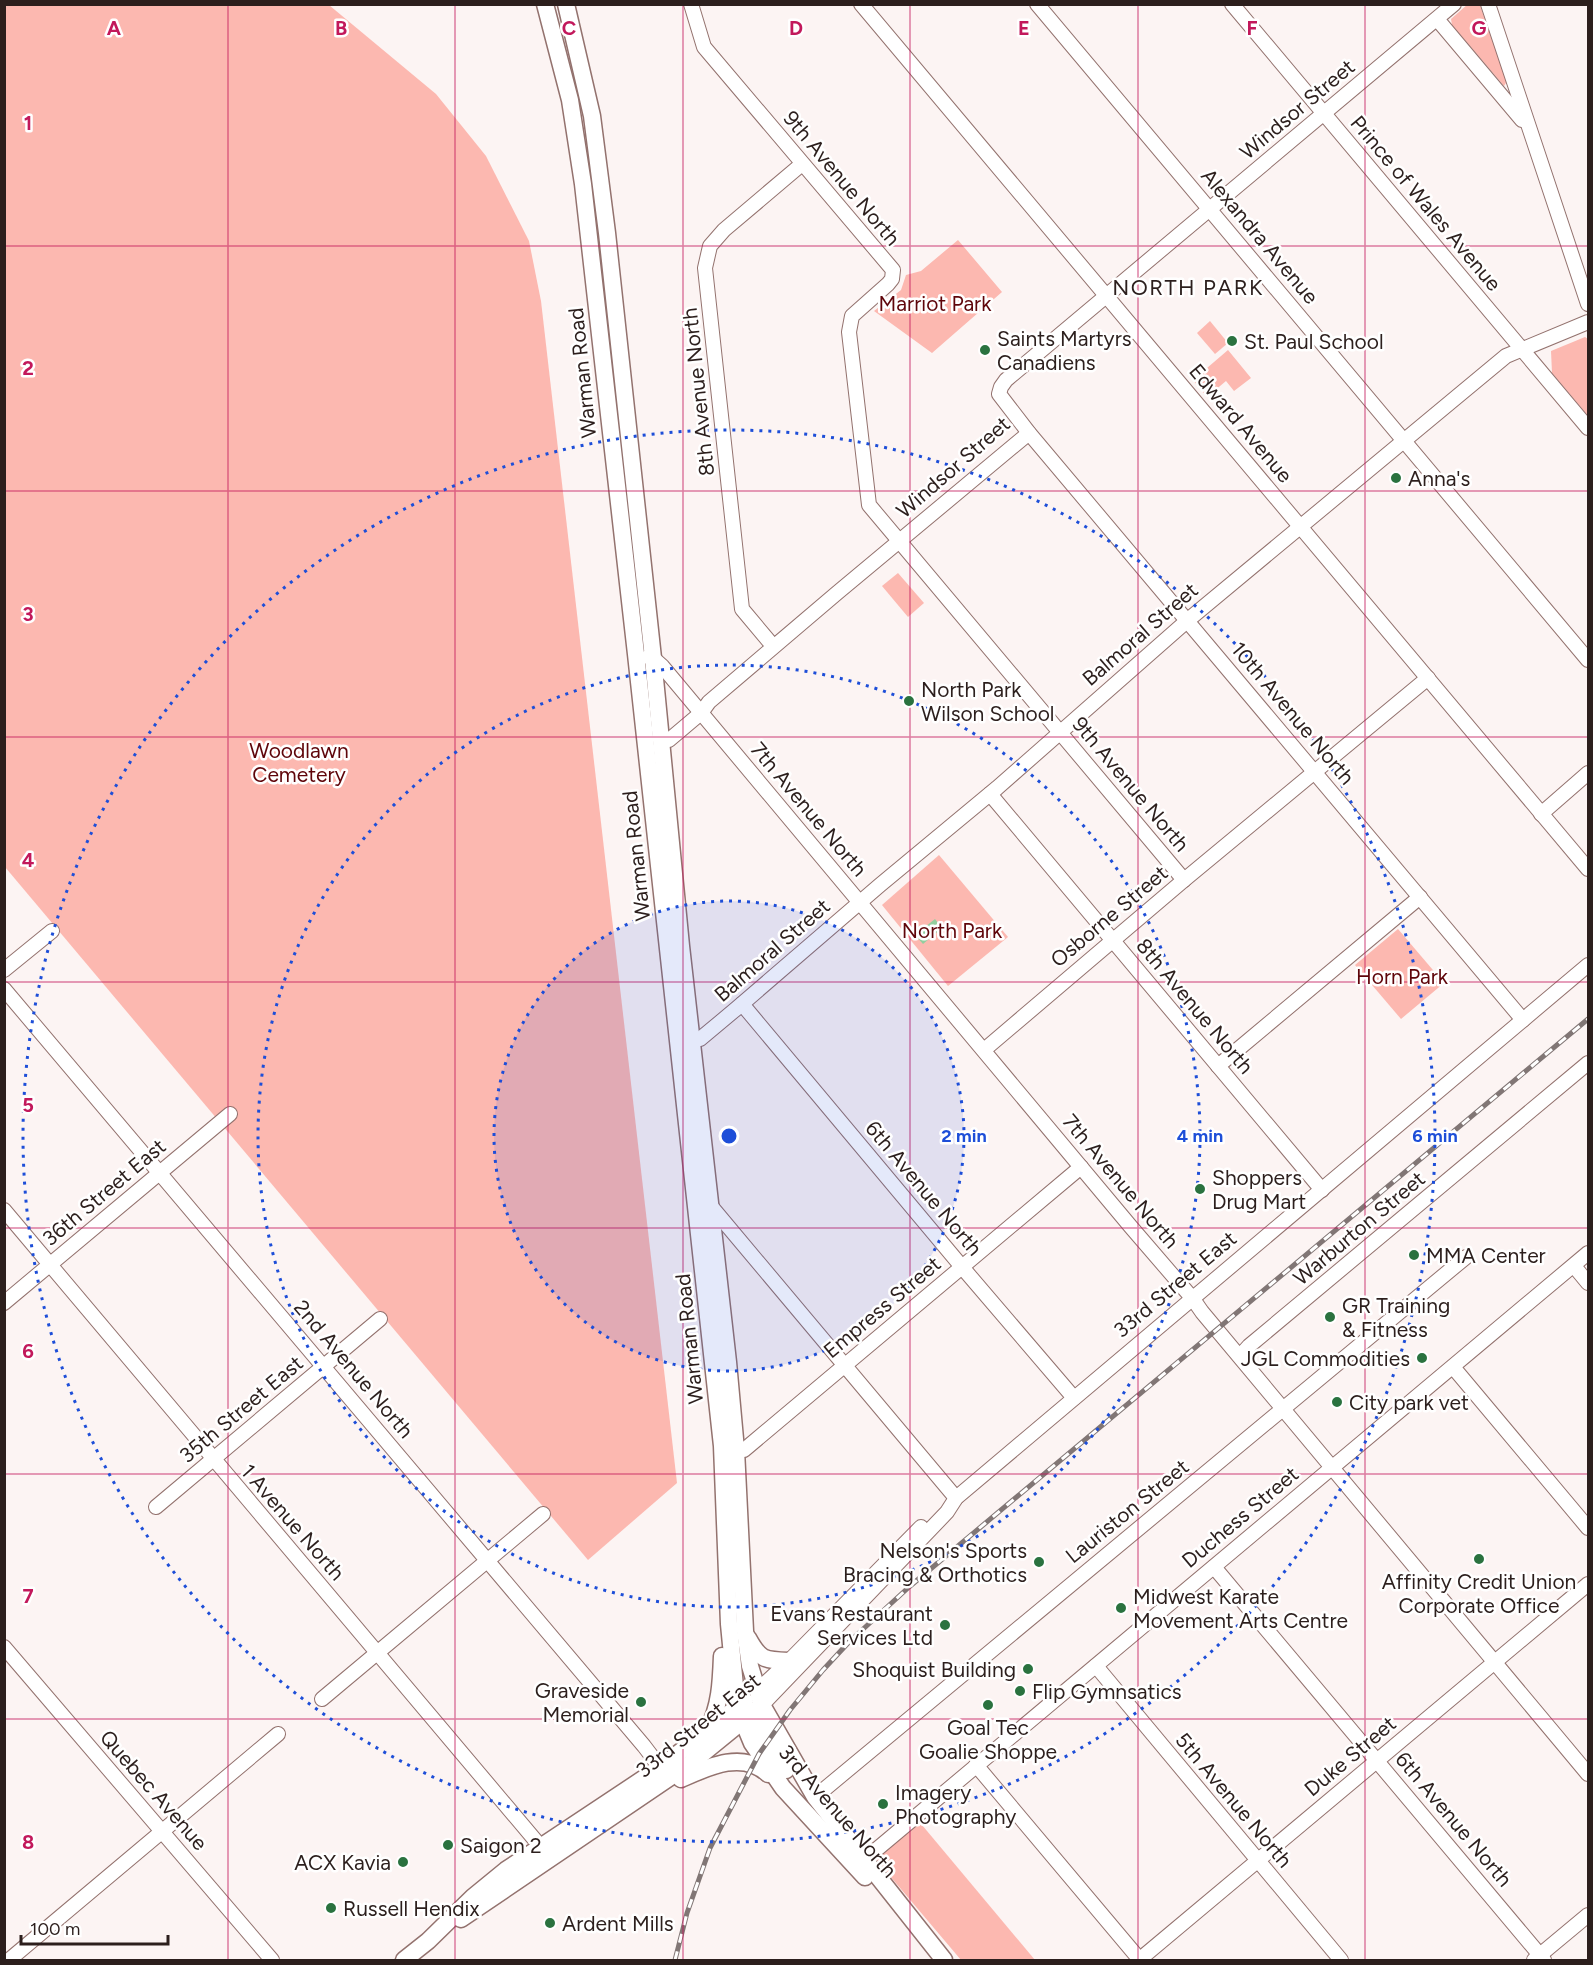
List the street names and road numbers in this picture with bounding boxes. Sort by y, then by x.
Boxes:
street label: Windsor Street [1235,54,1360,164]
street label: 9th Avenue North [778,106,906,250]
street label: Prince of Wales Avenue [1345,110,1507,296]
street label: Alexandra Avenue [1196,163,1324,309]
street label: Warman Road [563,307,601,439]
street label: 8th Avenue North [677,307,719,477]
street label: Edward Avenue [1184,359,1298,487]
street label: Windsor Street [891,411,1015,523]
street label: Balmoral Street [1077,577,1203,691]
street label: 10th Avenue North [1226,637,1360,789]
street label: 9th Avenue North [1067,712,1195,856]
street label: 7th Avenue North [746,737,872,881]
street label: Warman Road [617,790,655,922]
street label: Osborne Street [1045,860,1173,972]
street label: Balmoral Street [709,893,835,1007]
street label: 8th Avenue North [1131,933,1259,1079]
street label: 7th Avenue North [1058,1109,1184,1253]
street label: 6th Avenue North [860,1116,988,1260]
street label: 36th Street East [37,1133,171,1251]
street label: Warburton Street [1288,1166,1430,1290]
street label: 33rd Street East [1109,1225,1241,1343]
street label: Empress Street [818,1251,946,1363]
street label: Warman Road [670,1273,708,1405]
street label: 2nd Avenue North [289,1295,419,1443]
street label: 35th Street East [174,1350,308,1468]
street label: Lauriston Street [1061,1454,1194,1568]
street label: 1 Avenue North [236,1459,350,1585]
street label: Duchess Street [1177,1461,1303,1573]
street label: 33rd Street East [631,1667,765,1783]
street label: Duke Street [1299,1711,1401,1801]
street label: Quebec Avenue [95,1725,213,1855]
street label: 5th Avenue North [1170,1727,1298,1873]
street label: 3rd Avenue North [774,1740,902,1882]
street label: 6th Avenue North [1390,1747,1518,1891]

